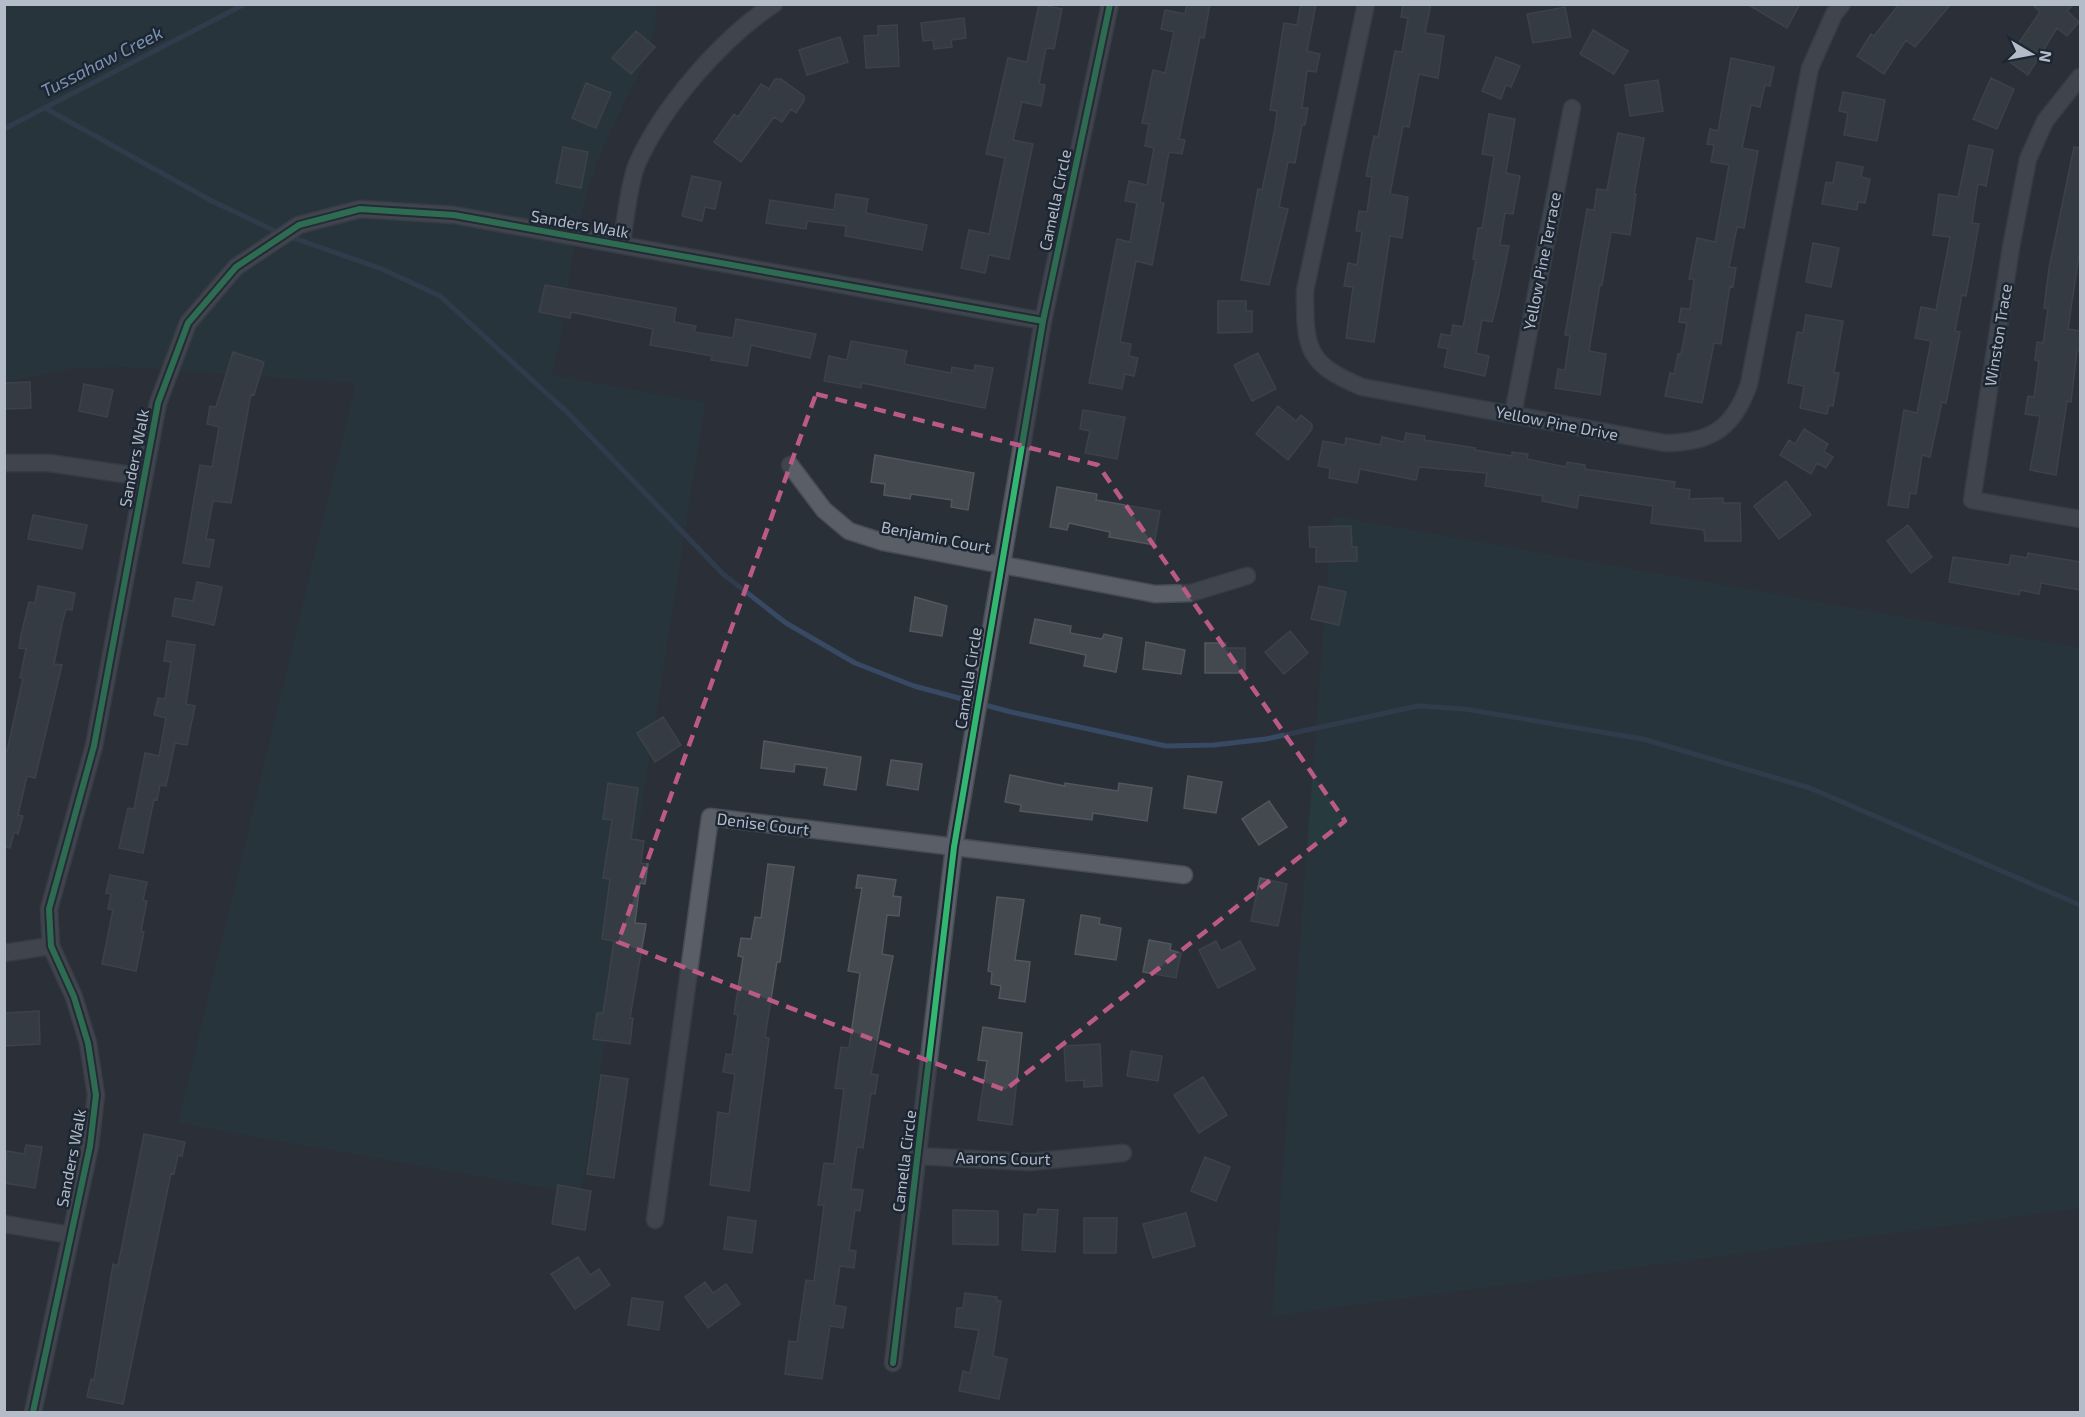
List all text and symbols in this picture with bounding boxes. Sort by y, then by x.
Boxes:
water label: Tussahaw Creek [37,21,166,101]
north arrow [2001,24,2061,84]
text: N [2036,49,2057,64]
street label: Camella Circle [1035,148,1074,252]
street label: Yellow Pine Terrace [1519,190,1564,331]
street label: Sanders Walk [529,206,631,241]
street label: Winston Trace [1980,282,2015,388]
street label: Yellow Pine Drive [1494,401,1620,444]
street label: Sanders Walk [115,407,152,508]
street label: Benjamin Court [879,517,993,557]
street label: Camella Circle [950,626,985,730]
street label: Denise Court [716,808,810,839]
street label: Sanders Walk [52,1107,89,1208]
street label: Camella Circle [888,1109,919,1213]
street label: Aarons Court [955,1147,1051,1168]

